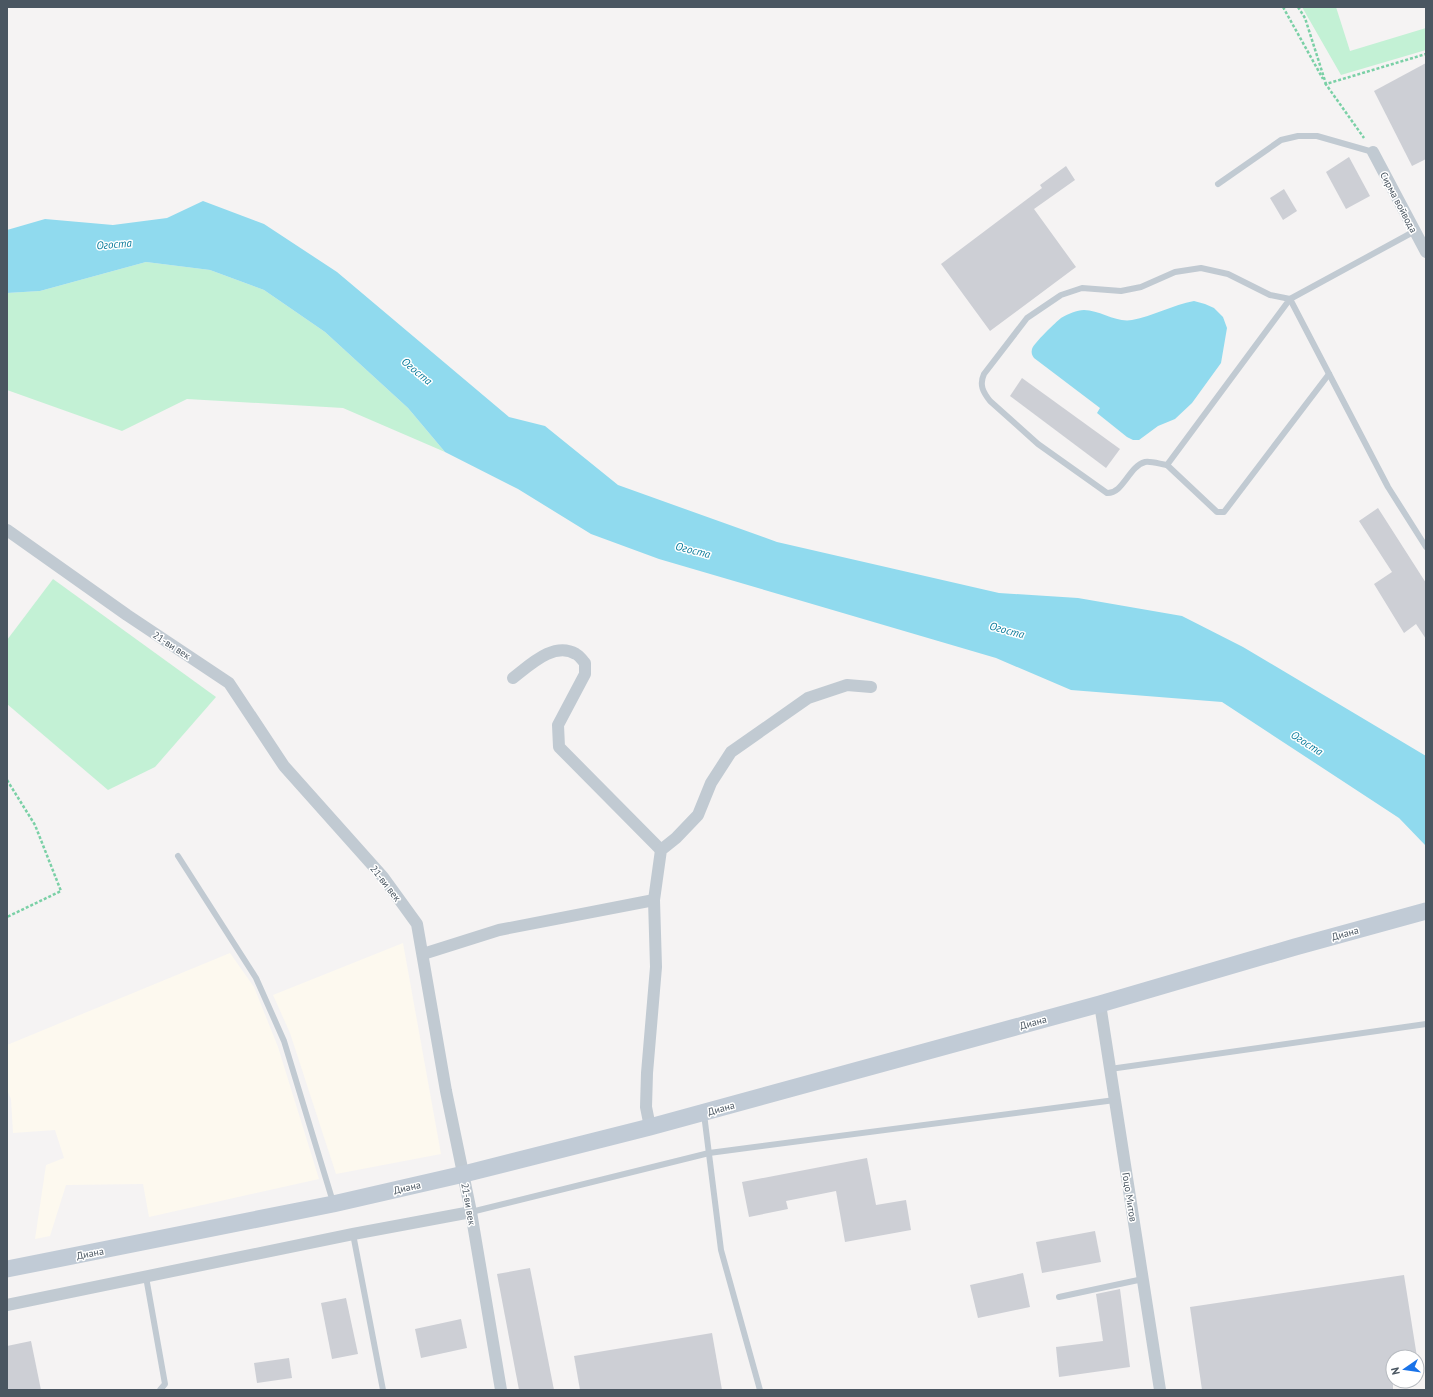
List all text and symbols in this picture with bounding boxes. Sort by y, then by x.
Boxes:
street label: Сирма войвода [1377,170,1420,235]
water label: Огоста [96,235,133,253]
water label: Огоста [399,354,436,388]
water label: Огоста [674,539,713,561]
water label: Огоста [988,619,1027,642]
street label: 21-ви век [150,628,193,663]
water label: Огоста [1288,727,1326,759]
street label: 21-ви век [367,863,404,904]
street label: Диана [1330,924,1360,943]
street label: Диана [1018,1013,1048,1032]
street label: Диана [706,1099,736,1118]
street label: Гоцо Митов [1119,1172,1140,1223]
street label: Диана [392,1178,422,1197]
street label: 21-ви век [458,1182,479,1226]
street label: Диана [75,1244,105,1262]
north arrow [1385,1349,1425,1389]
text: N [1388,1366,1403,1376]

